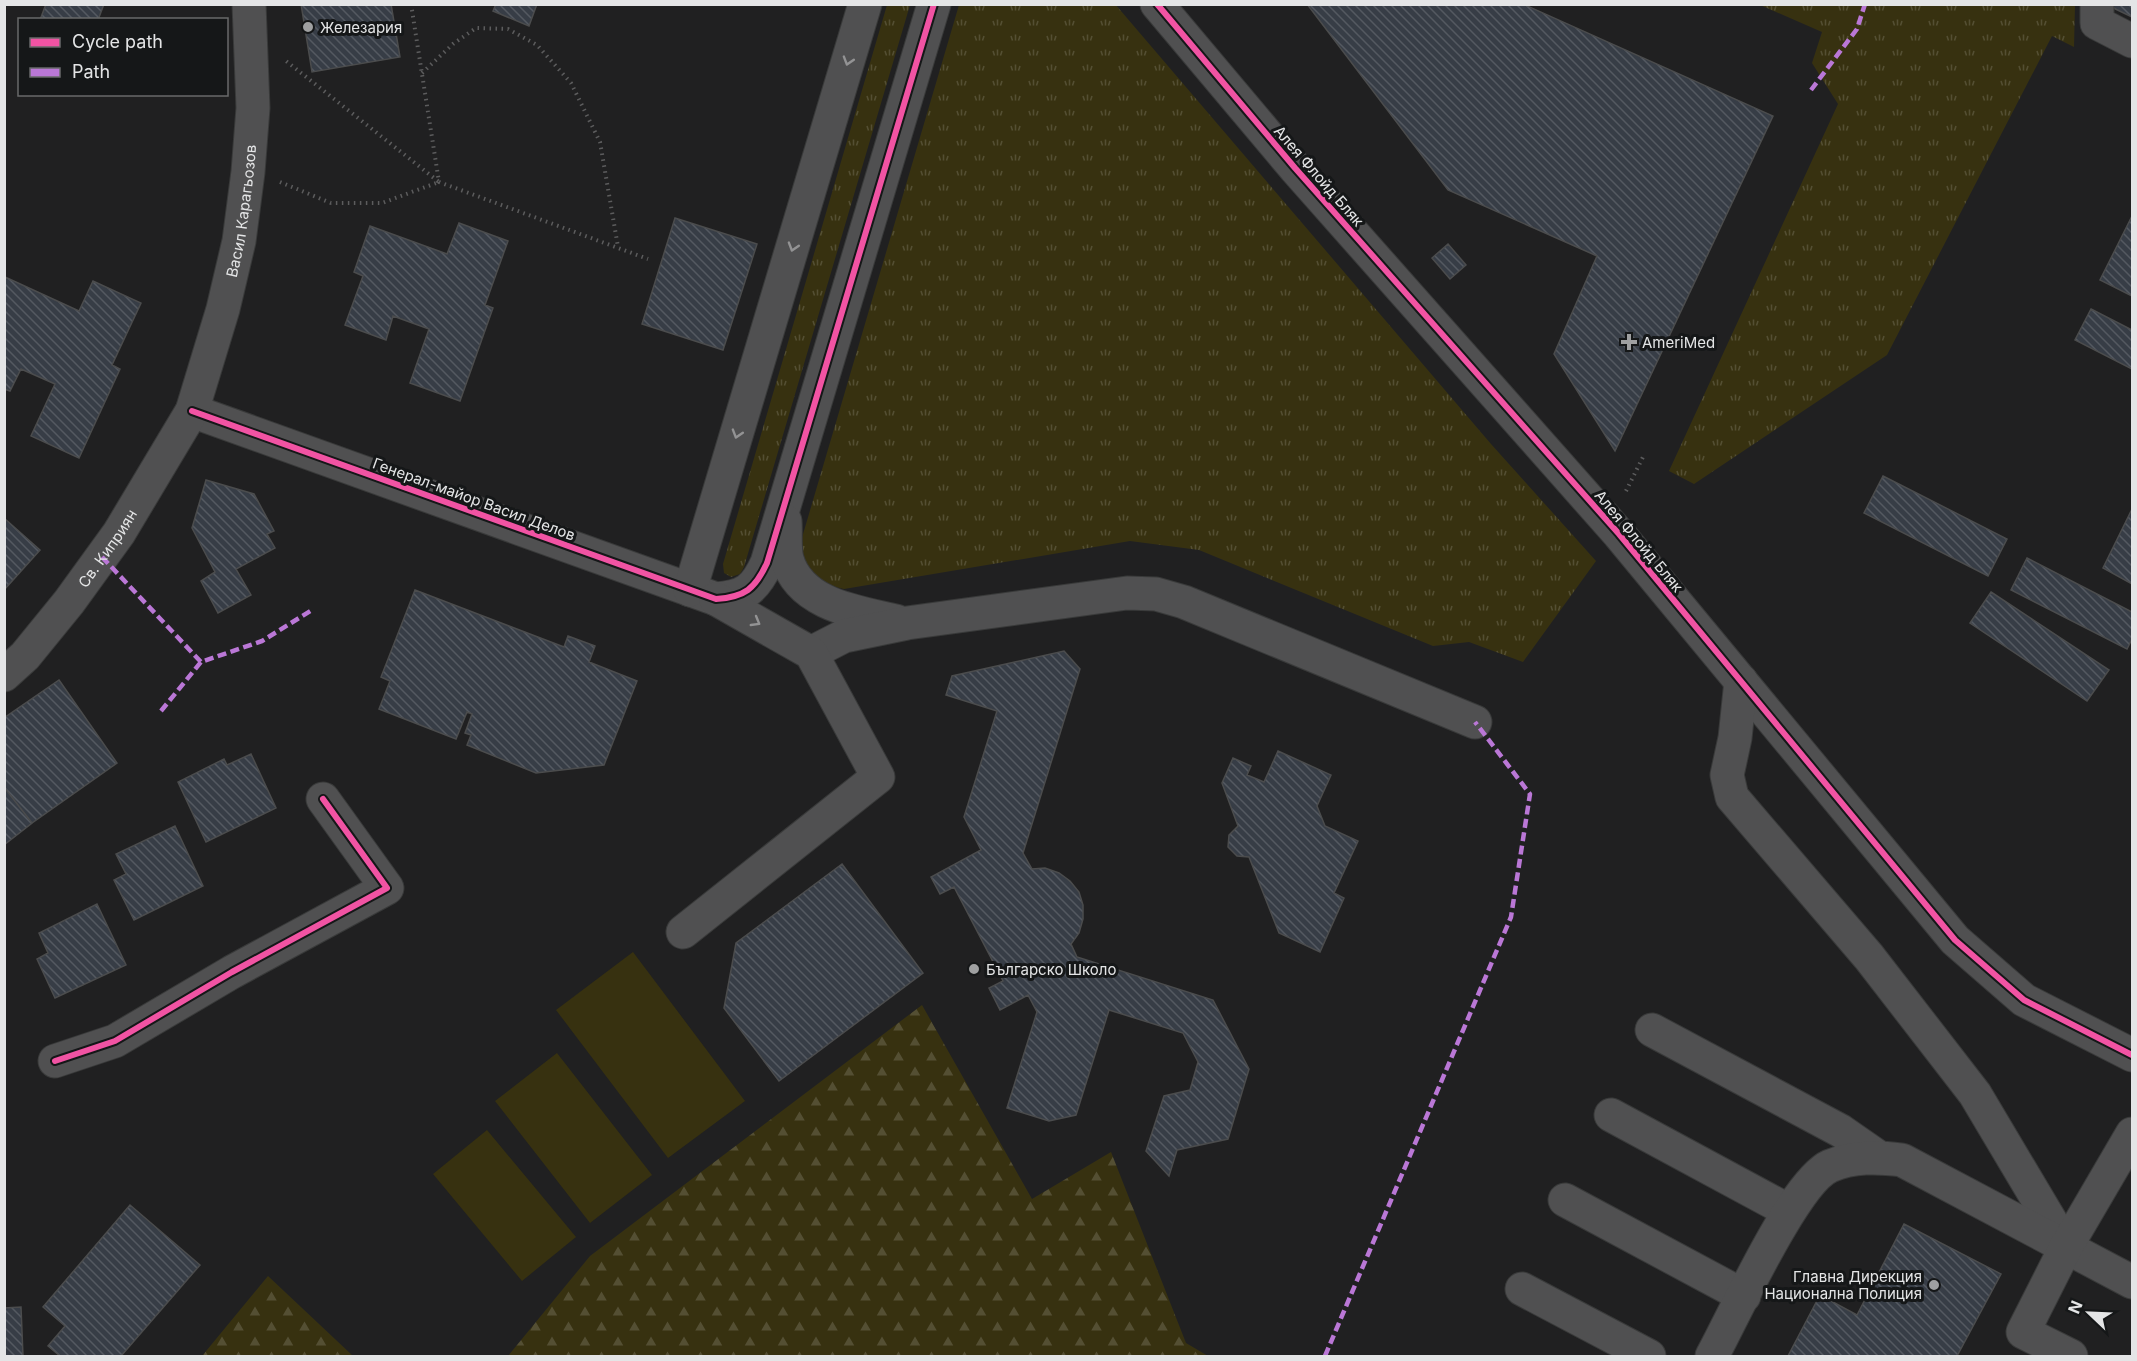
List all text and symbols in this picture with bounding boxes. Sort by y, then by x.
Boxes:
legend [18,18,228,96]
place label: Железария [320,18,402,37]
marker: Железария [301,20,315,34]
text: Cycle path [72,31,163,52]
one-way arrow [843,55,855,65]
text: Path [72,61,110,82]
street label: Алея Флойд Бляк [1270,122,1368,230]
street label: Васил Карагьозов [221,144,260,279]
one-way arrow [788,241,800,252]
marker: AmeriMed [1620,333,1638,351]
place label: AmeriMed [1642,333,1715,352]
one-way arrow [732,428,744,439]
street label: Генерал-майор Васил Делов [370,453,578,545]
street label: Алея Флойд Бляк [1591,486,1687,596]
street label: Св. Киприян [73,506,141,591]
one-way arrow [750,614,760,626]
place label: Българско Школо [986,960,1116,979]
marker: Българско Школо [967,962,981,976]
place label: Главна Дирекция Национална Полиция [1764,1267,1922,1303]
marker: Главна Дирекция Национална Полиция [1927,1278,1941,1292]
north arrow [2059,1283,2119,1343]
text: N [2064,1298,2087,1317]

